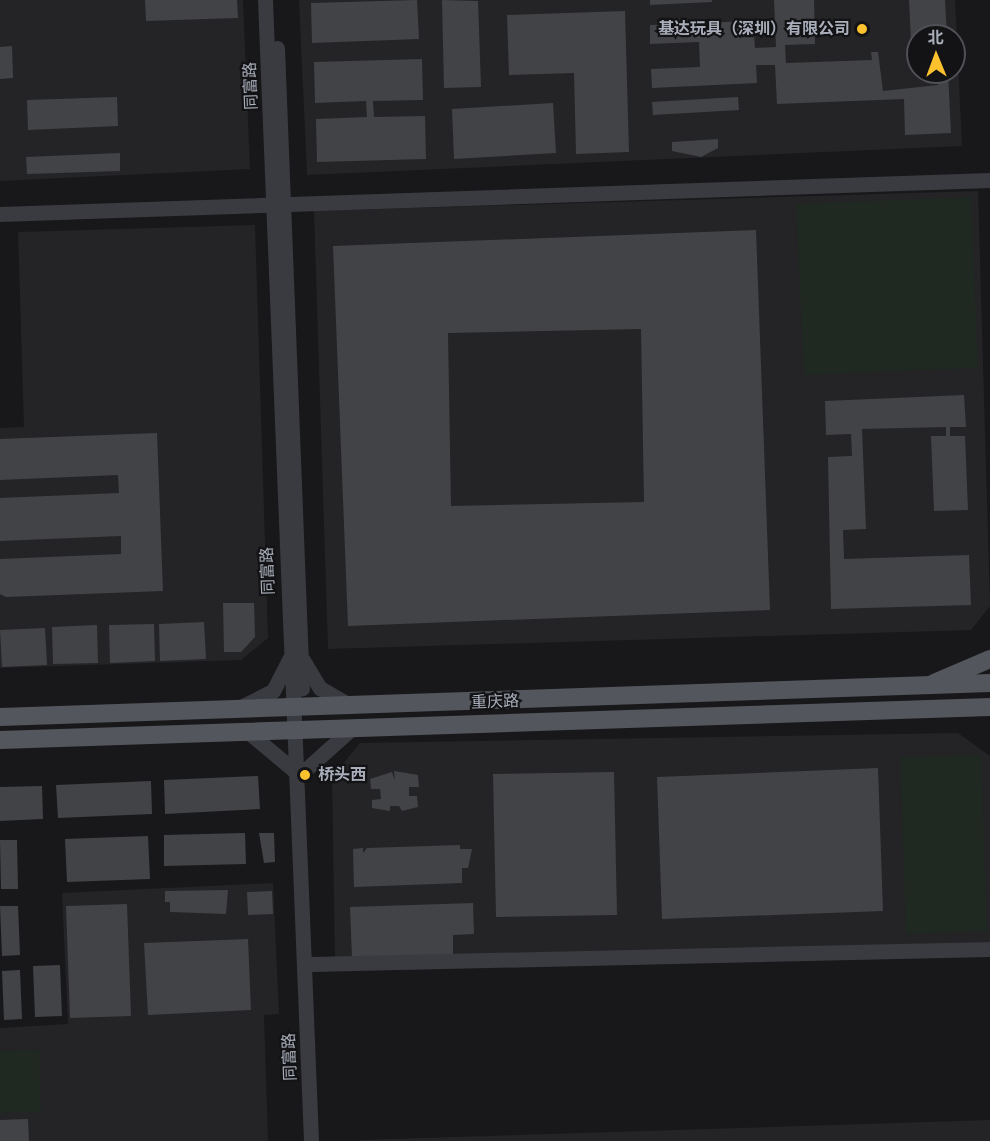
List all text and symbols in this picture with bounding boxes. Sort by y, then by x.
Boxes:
place label: 基达玩具（深圳）有限公司 [658,19,850,39]
marker: 基达玩具（深圳）有限公司 [855,22,869,36]
north arrow [906,24,966,84]
text: 北 [928,28,944,47]
street label: 同富路 [241,62,261,110]
street label: 同富路 [258,547,278,595]
street label: 重庆路 [471,692,519,712]
place label: 桥头西 [318,765,366,785]
marker: 桥头西 [296,766,314,784]
street label: 同富路 [280,1033,300,1081]

